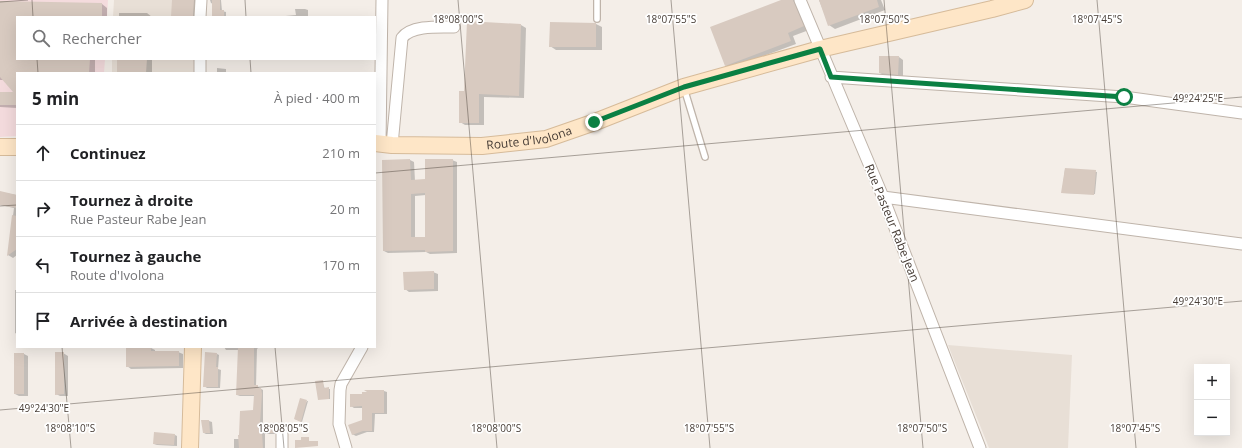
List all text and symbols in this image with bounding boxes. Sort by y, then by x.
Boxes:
text: 18°08'00"S [433,12,483,26]
text: 18°07'55"S [646,12,696,26]
text: 18°07'50"S [859,12,909,26]
text: 18°07'45"S [1072,12,1122,26]
search box [16,16,376,60]
icon: search [30,27,52,49]
text: Rechercher [62,28,142,48]
text: 5 min [32,87,79,110]
route start [1115,88,1133,106]
text: À pied · 400 m [274,89,360,107]
text: 49°24'25"E [1173,91,1223,105]
route end [585,113,603,131]
street label: Route d'Ivolona [485,122,574,153]
icon: ahead [32,142,54,164]
text: Continuez [70,143,146,163]
text: 210 m [322,144,360,162]
street label: Rue Pasteur Rabe Jean [861,161,924,284]
text: Tournez à droite [70,190,193,210]
icon: right [32,198,54,220]
text: 20 m [330,200,360,218]
text: Rue Pasteur Rabe Jean [70,210,206,228]
text: Tournez à gauche [70,246,201,266]
icon: left [32,254,54,276]
text: 170 m [322,256,360,274]
text: Route d'Ivolona [70,266,164,284]
text: 49°24'30"E [1173,294,1223,308]
icon: arrive [32,310,54,332]
text: Arrivée à destination [70,311,228,331]
map controls [1194,364,1230,436]
button: + [1194,364,1230,400]
button: − [1194,400,1230,436]
text: 49°24'30"E [19,401,69,415]
text: 18°08'10"S [45,421,95,435]
text: 18°08'05"S [258,421,308,435]
text: 18°08'00"S [471,421,521,435]
text: 18°07'55"S [684,421,734,435]
text: 18°07'50"S [897,421,947,435]
text: 18°07'45"S [1110,421,1160,435]

